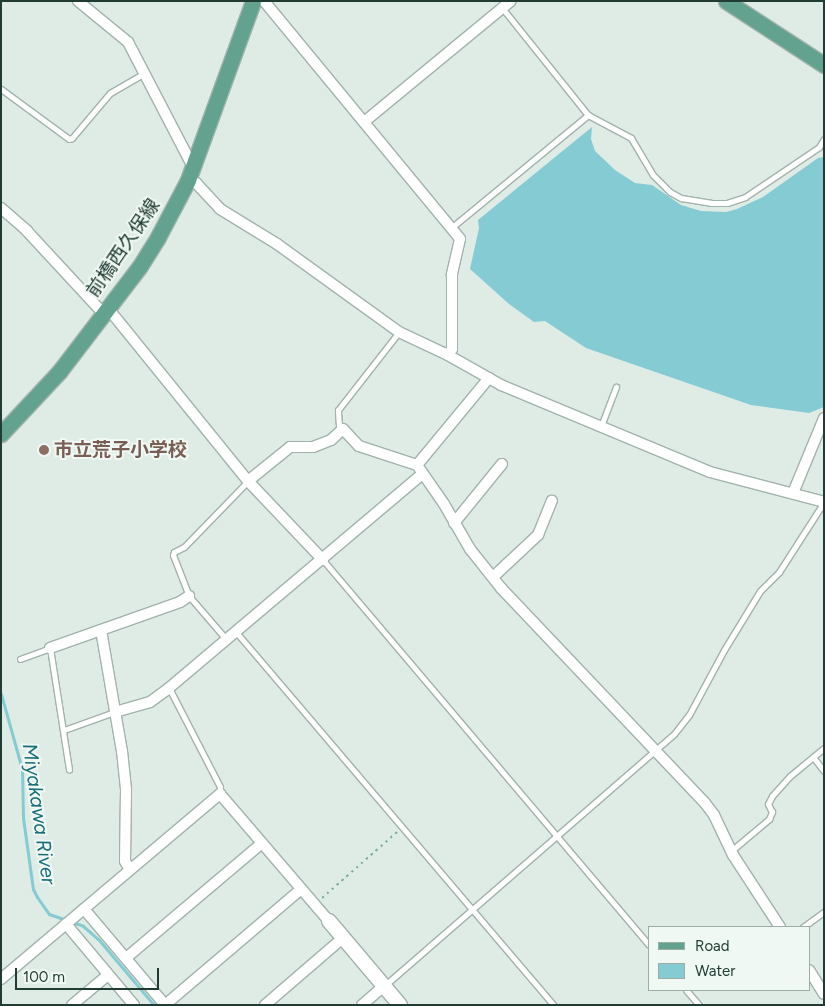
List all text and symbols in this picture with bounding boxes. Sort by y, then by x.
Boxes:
street label: 前橋西久保線 [82,194,164,302]
place label: 市立荒子小学校 [54,439,187,461]
marker: 市立荒子小学校 [38,444,50,456]
water label: Miyakawa River [17,742,61,886]
legend [648,926,810,991]
text: Road [695,937,730,955]
scale bar [18,958,161,990]
text: Water [695,962,735,980]
text: 100 m [23,968,65,986]

